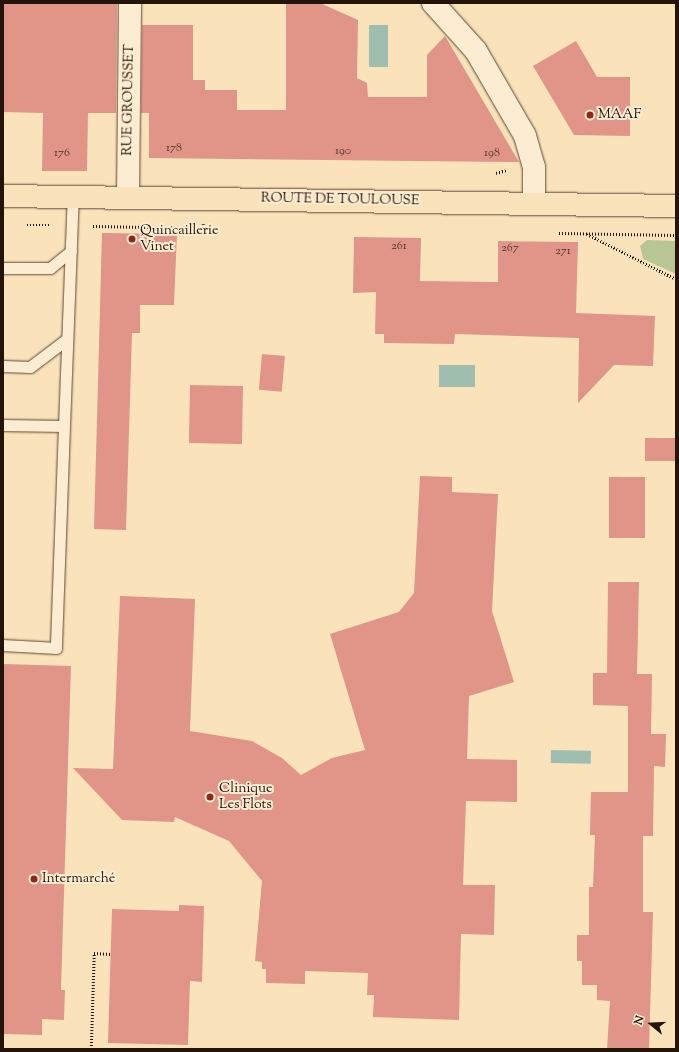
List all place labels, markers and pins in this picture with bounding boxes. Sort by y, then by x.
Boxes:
place label: MAAF [598,107,641,123]
marker: MAAF [585,110,595,120]
place label: Quincaillerie Vinet [140,223,219,256]
marker: Quincaillerie Vinet [127,234,137,244]
place label: Clinique Les Flots [219,781,273,814]
marker: Clinique Les Flots [204,791,216,803]
place label: Intermarché [42,871,115,887]
marker: Intermarché [29,874,39,884]

